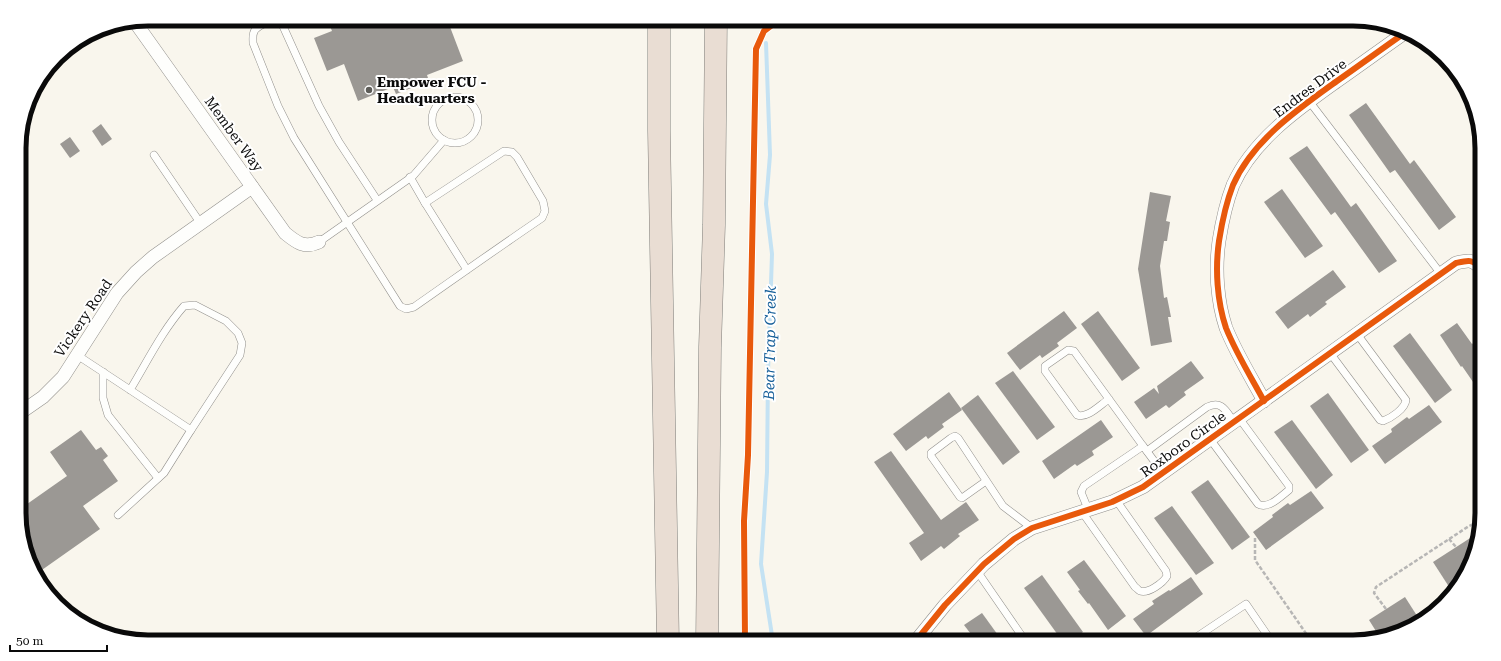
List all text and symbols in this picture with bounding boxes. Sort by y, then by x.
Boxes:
street label: Endres Drive [1270,55,1350,121]
place label: Empower FCU - Headquarters [377,74,487,106]
marker: Empower FCU - Headquarters [364,85,374,95]
street label: Member Way [201,93,267,175]
street label: Vickery Road [51,276,115,360]
water label: Bear Trap Creek [760,285,780,401]
street label: Roxboro Circle [1137,408,1229,480]
scale bar [10,627,107,653]
text: 50 m [16,634,43,648]

